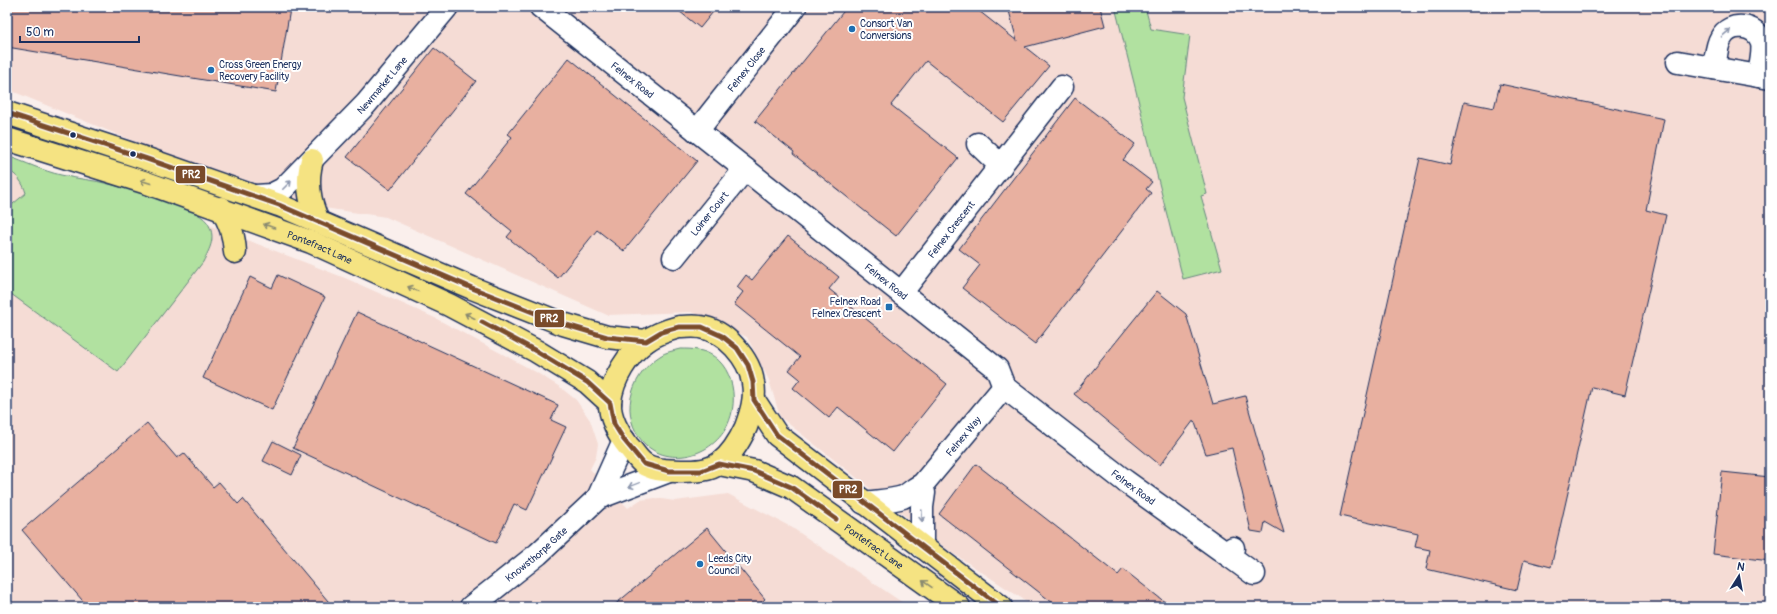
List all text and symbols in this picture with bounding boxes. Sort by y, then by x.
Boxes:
scale bar [20,18,139,44]
place label: Consort Van Conversions [860,18,913,42]
marker: Consort Van Conversions [847,24,857,34]
text: 50 m [26,25,54,40]
one-way arrow [1721,28,1732,37]
street label: Felnex Close [725,45,768,95]
street label: Newmarket Lane [355,54,410,117]
place label: Cross Green Energy Recovery Facility [219,59,302,83]
street label: Felnex Road [608,60,656,101]
marker: Cross Green Energy Recovery Facility [206,65,216,75]
unlabelled marker [68,130,78,140]
unlabelled marker [128,149,138,159]
line badge: PR2 [175,165,206,184]
text: PR2 [182,168,200,181]
one-way arrow [140,178,152,186]
one-way arrow [282,180,292,190]
street label: Loiner Court [689,189,732,239]
street label: Felnex Crescent [926,198,978,261]
one-way arrow [263,221,275,229]
street label: Pontefract Lane [285,229,354,267]
street label: Felnex Road [862,261,910,303]
one-way arrow [408,285,420,292]
place label: Felnex Road Felnex Crescent [812,296,882,320]
marker: Felnex Road Felnex Crescent [884,302,894,312]
line badge: PR2 [534,309,565,328]
one-way arrow [465,312,477,320]
text: PR2 [540,312,558,325]
street label: Felnex Way [944,414,984,459]
street label: Felnex Road [1108,468,1157,508]
line badge: PR2 [832,480,863,499]
one-way arrow [628,481,640,489]
text: PR2 [839,483,857,496]
one-way arrow [918,509,926,522]
street label: Pontefract Lane [842,522,905,572]
street label: Knowsthorpe Gate [503,525,570,585]
place label: Leeds City Council [708,553,752,577]
north arrow [1719,556,1759,596]
marker: Leeds City Council [695,559,705,569]
text: N [1736,560,1746,574]
one-way arrow [922,580,933,588]

